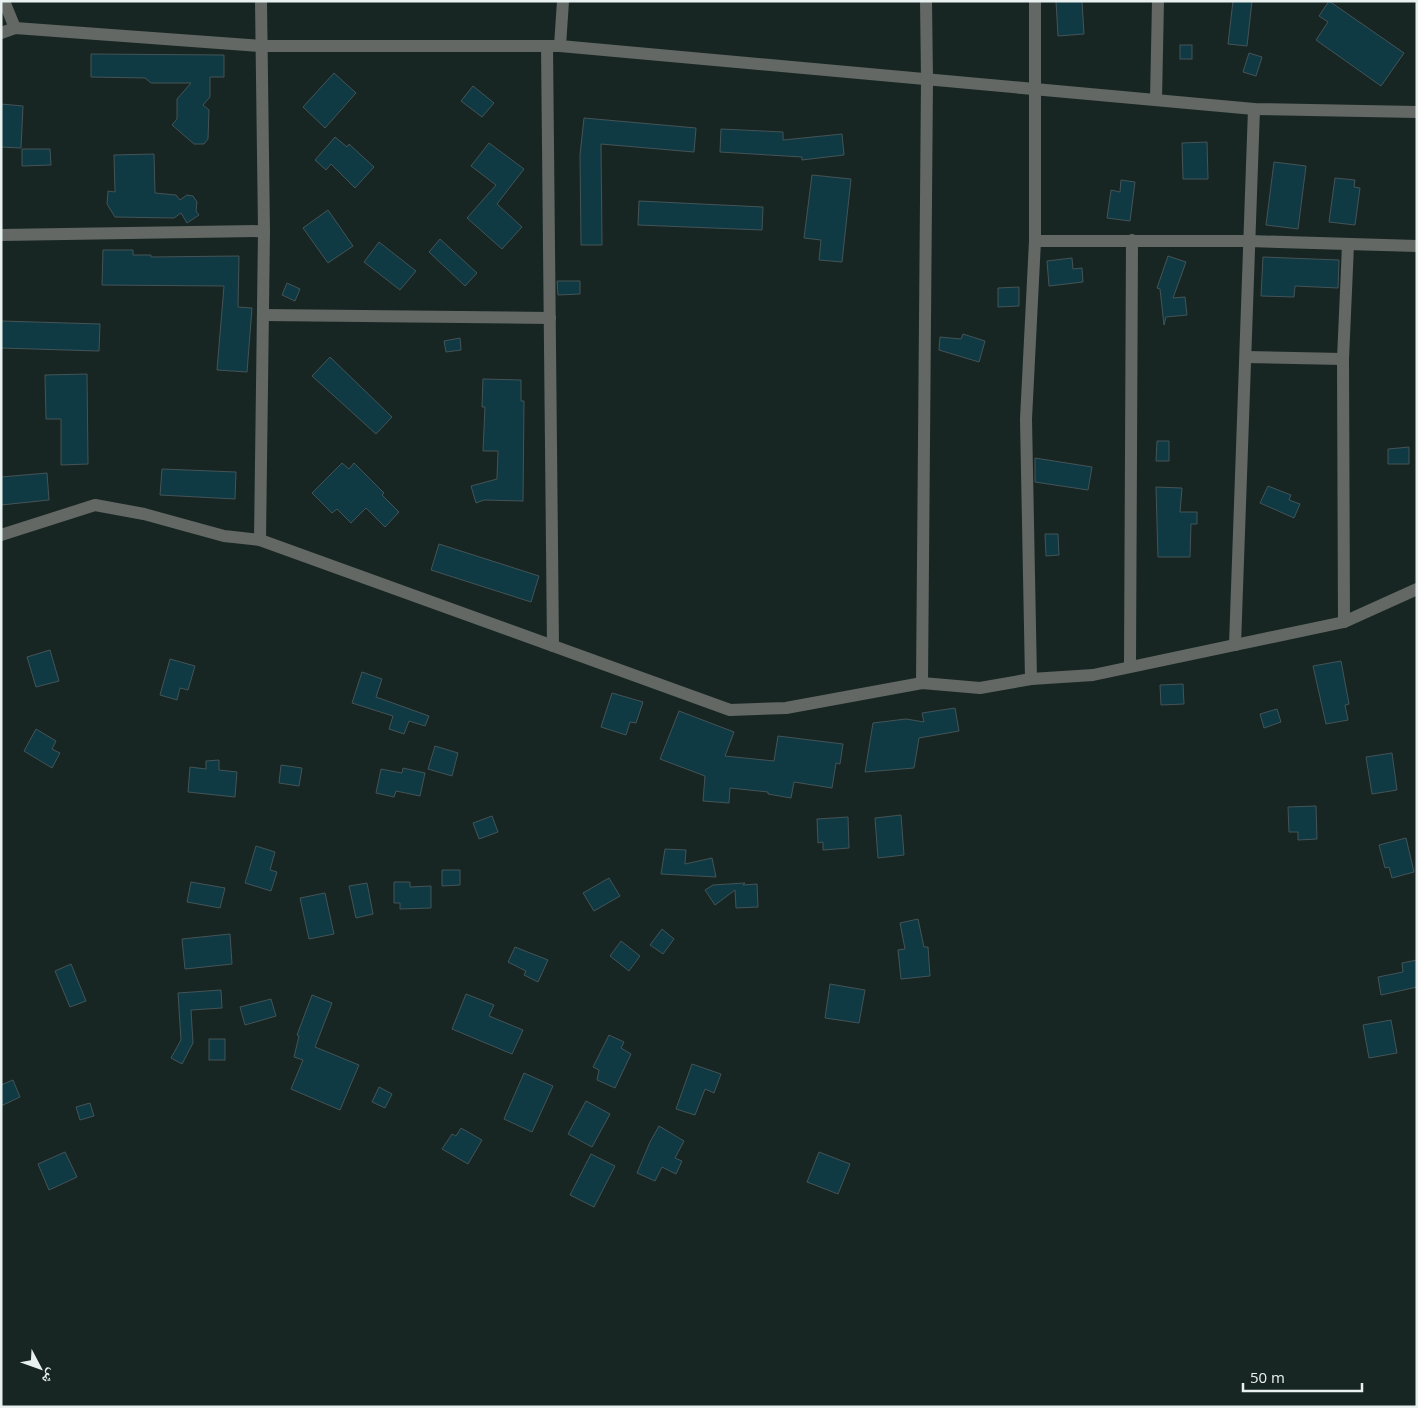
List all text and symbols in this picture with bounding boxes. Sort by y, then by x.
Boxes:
north arrow [15,1343,65,1393]
scale bar [1243,1360,1362,1392]
text: ش [38,1365,62,1389]
text: 50 m [1250,1367,1285,1387]

